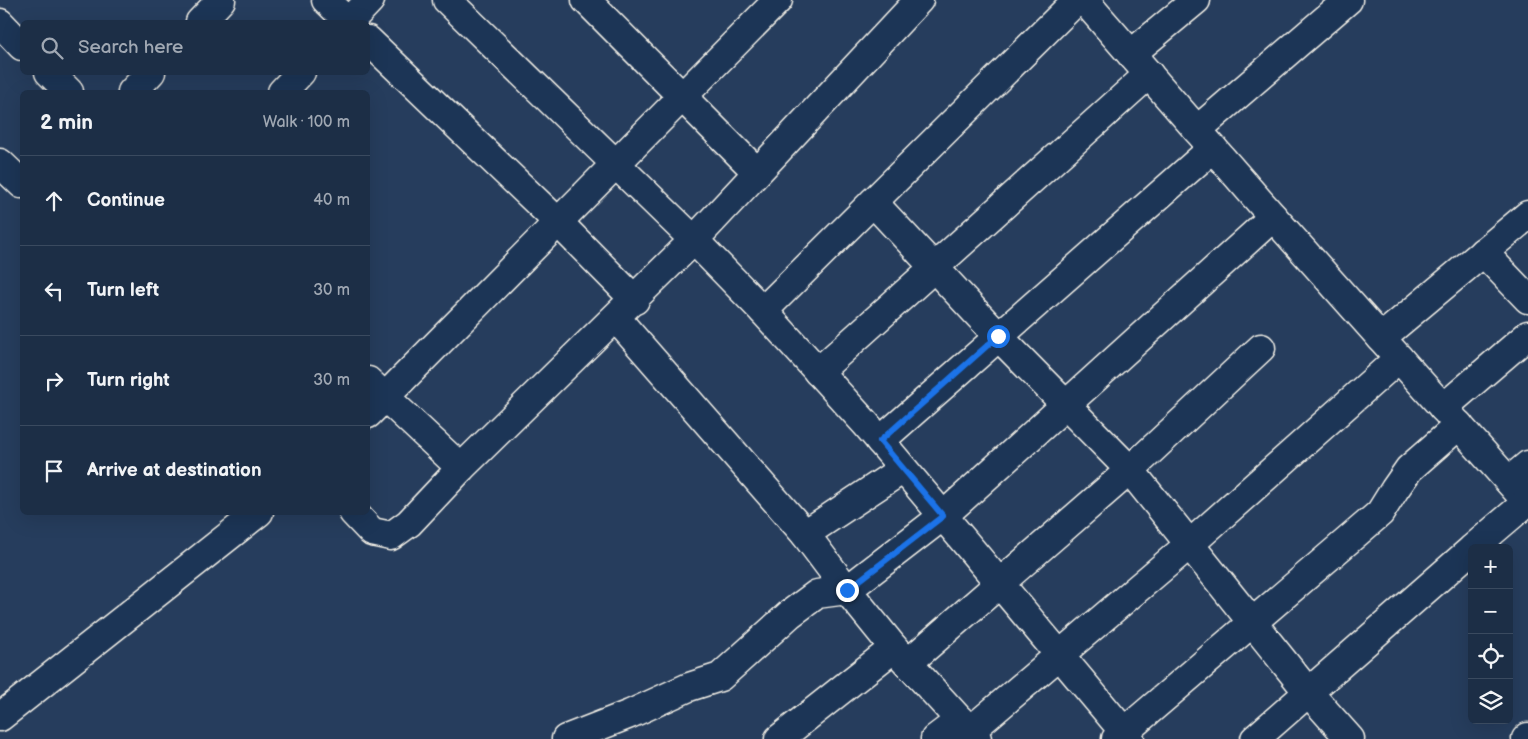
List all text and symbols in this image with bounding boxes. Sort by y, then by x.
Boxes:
search box [20,20,370,75]
icon: search [38,34,66,62]
text: Search here [78,36,183,59]
text: 2 min [40,110,93,135]
text: Walk · 100 m [263,113,350,132]
icon: ahead [40,187,68,215]
text: Continue [87,189,165,212]
text: 40 m [313,191,350,210]
icon: left [40,277,68,305]
text: Turn left [87,279,159,302]
text: 30 m [313,281,350,300]
route start [987,325,1010,348]
icon: right [40,367,68,395]
text: Turn right [87,369,170,392]
text: 30 m [313,371,350,390]
icon: arrive [40,457,68,485]
text: Arrive at destination [87,459,262,482]
map controls [1468,544,1513,724]
button: + [1468,544,1513,589]
route end [836,579,859,602]
button: − [1468,589,1513,634]
button: locate [1468,634,1513,679]
button: layers [1468,679,1513,724]

